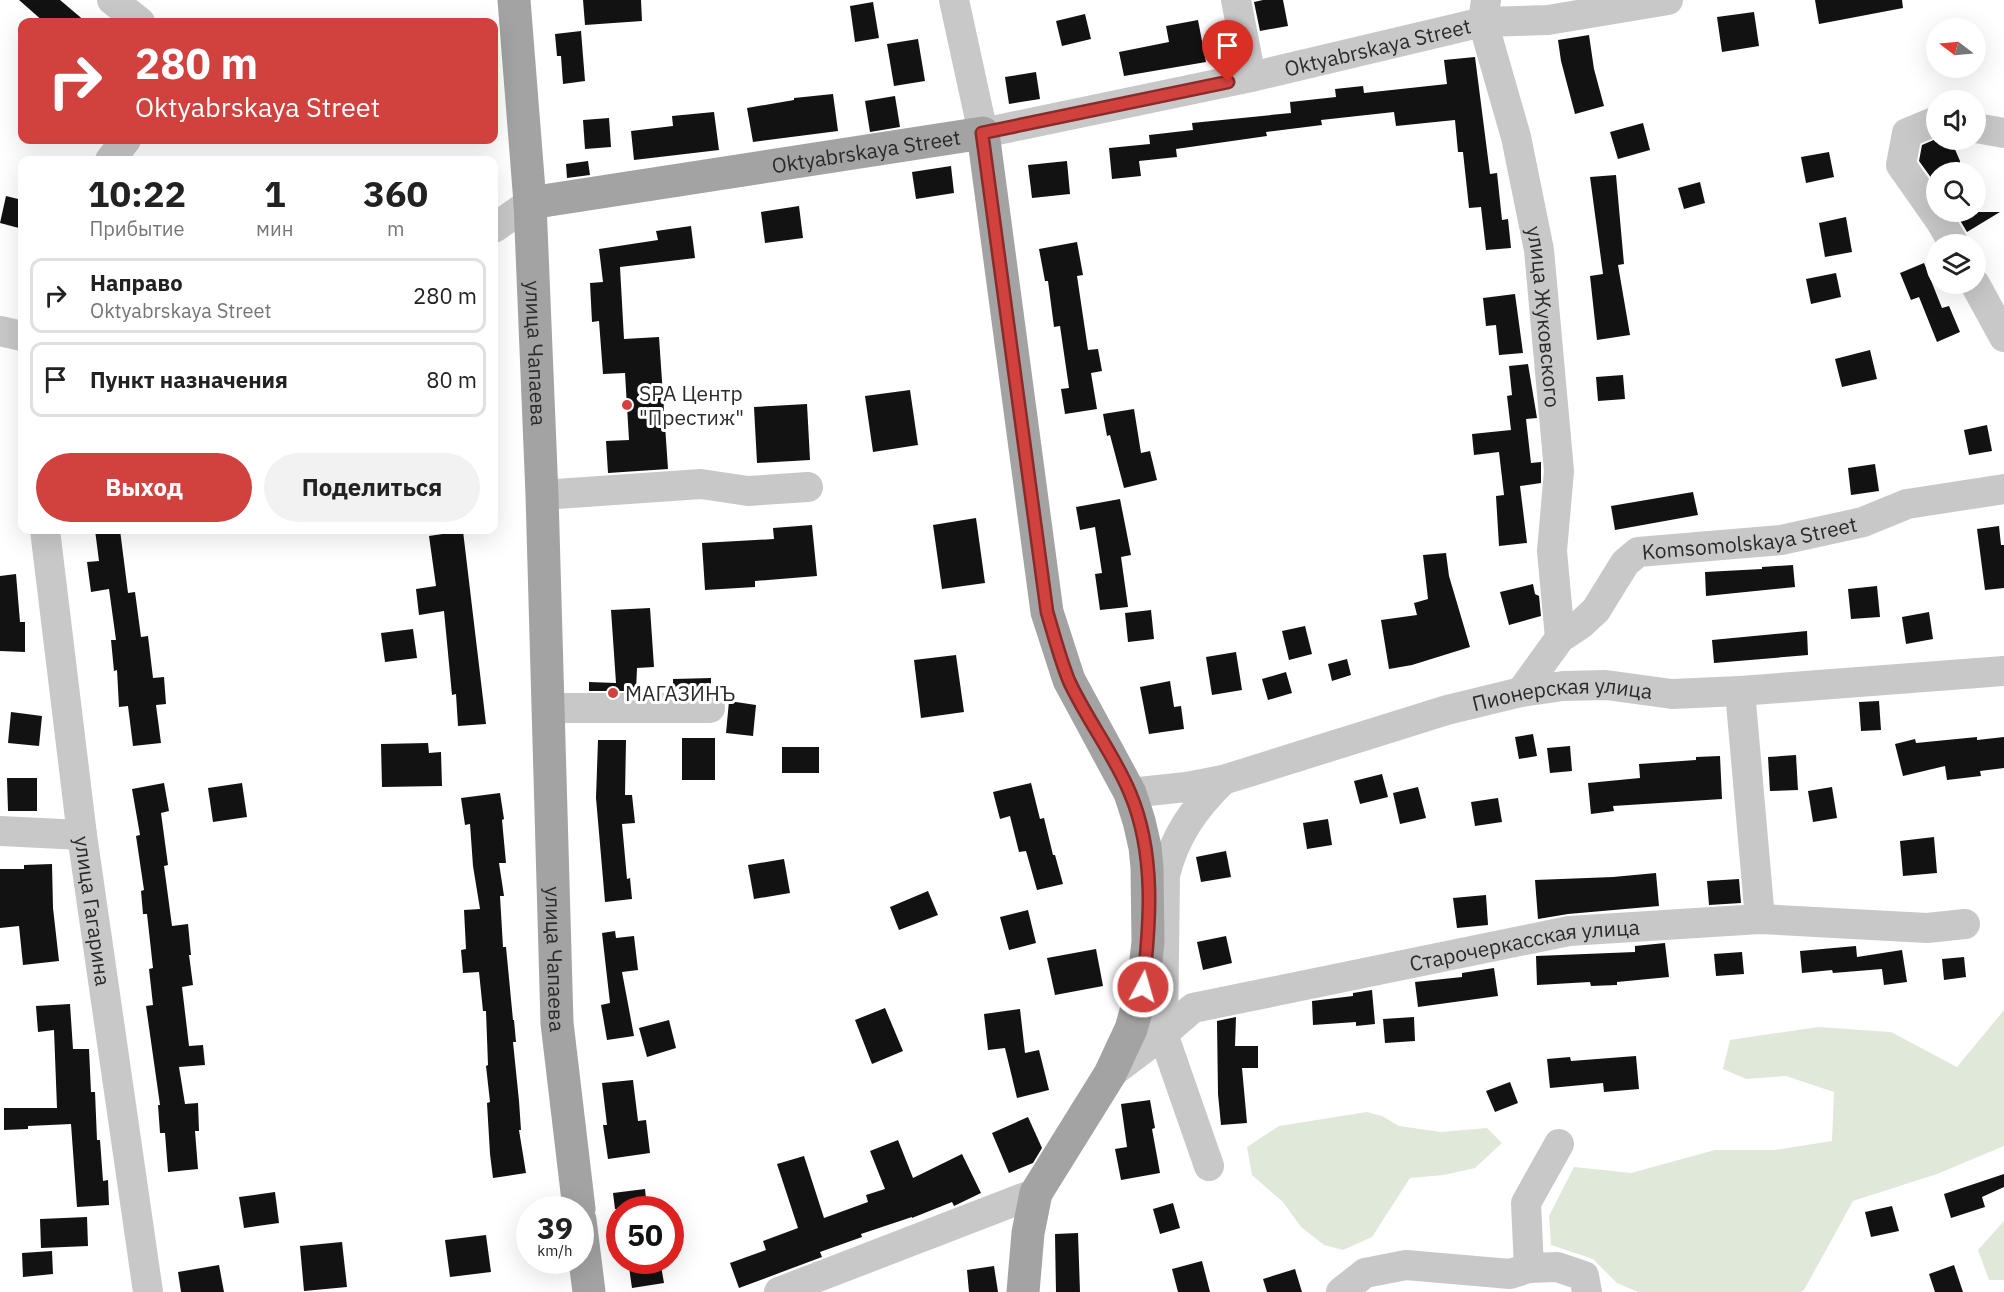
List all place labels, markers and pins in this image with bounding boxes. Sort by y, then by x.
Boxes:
pin [1202,20,1253,82]
place label: SPA Центр "Престиж" [639,379,744,431]
marker: SPA Центр "Престиж" [620,398,634,412]
place label: МАГАЗИНЪ [625,679,735,707]
marker: МАГАЗИНЪ [606,686,620,700]

